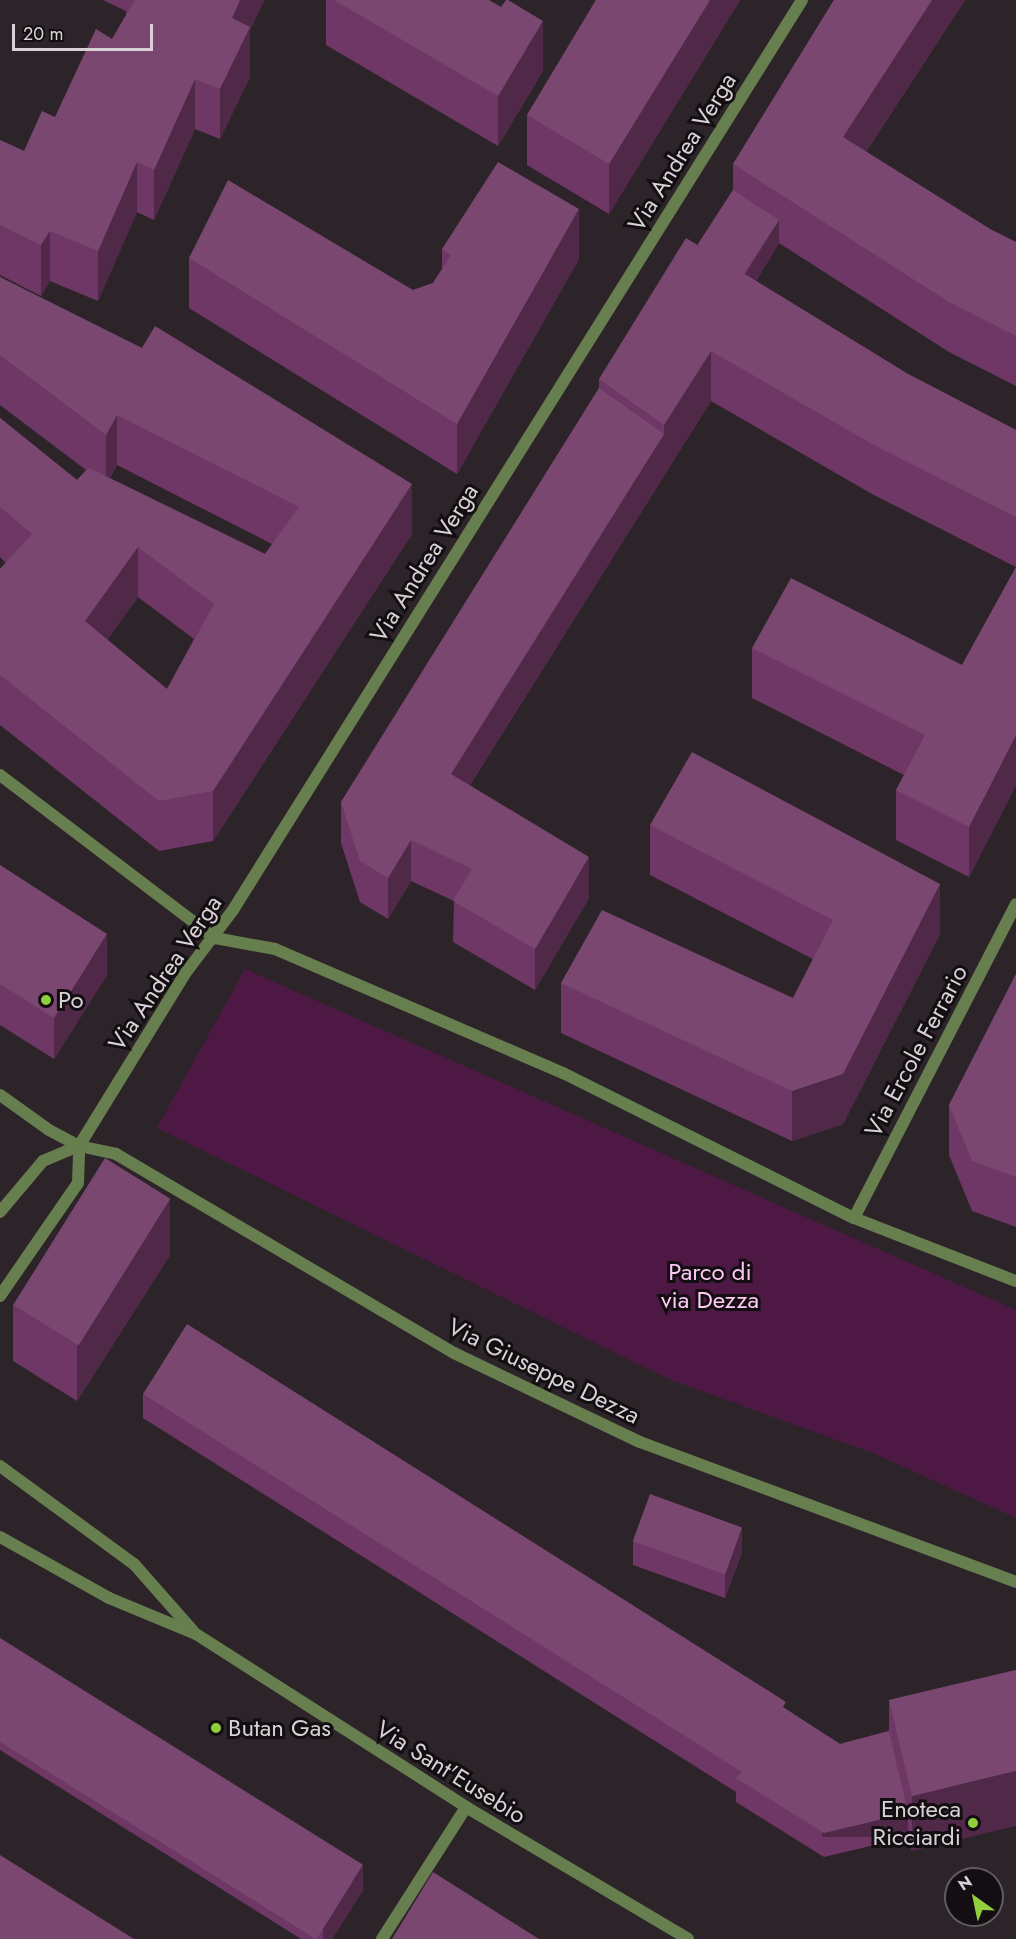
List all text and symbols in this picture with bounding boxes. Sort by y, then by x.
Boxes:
scale bar [15,12,156,50]
text: 20 m [23,21,63,47]
street label: Via Andrea Verga [622,67,742,237]
street label: Via Andrea Verga [364,478,484,648]
street label: Via Andrea Verga [102,890,228,1056]
street label: Via Ercole Ferrario [859,960,973,1142]
place label: Po [58,986,84,1014]
marker: Po [39,993,53,1007]
park label: Parco di via Dezza [661,1258,759,1314]
street label: Via Giuseppe Dezza [443,1312,645,1430]
place label: Butan Gas [228,1714,331,1742]
street label: Via Sant'Eusebio [371,1714,531,1830]
marker: Butan Gas [209,1721,223,1735]
place label: Enoteca Ricciardi [872,1795,961,1851]
marker: Enoteca Ricciardi [966,1816,980,1830]
north arrow [944,1867,1004,1927]
text: N [953,1870,977,1896]

